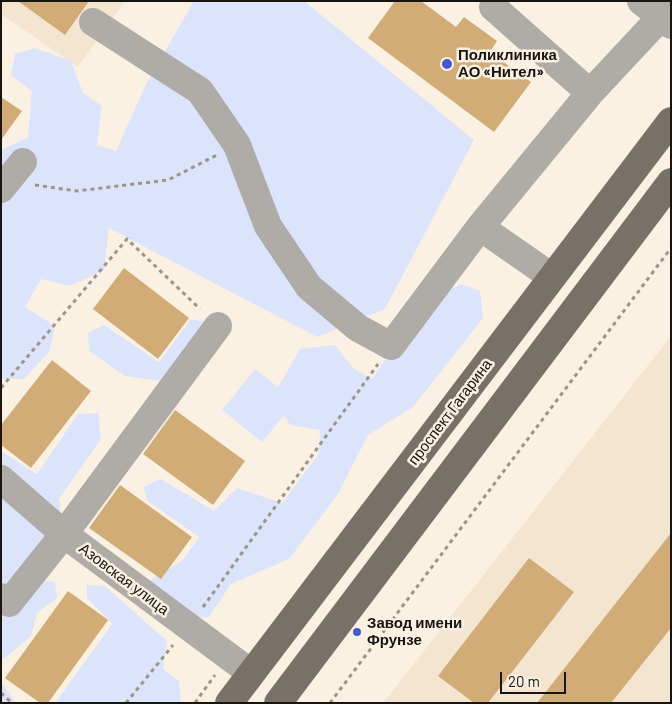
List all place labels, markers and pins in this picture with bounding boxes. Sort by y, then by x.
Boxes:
place label: Поликлиника АО «Нител» [458,46,557,81]
marker: Поликлиника АО «Нител» [440,57,454,71]
place label: Завод имени Фрунзе [367,614,462,649]
marker: Завод имени Фрунзе [351,626,363,638]

